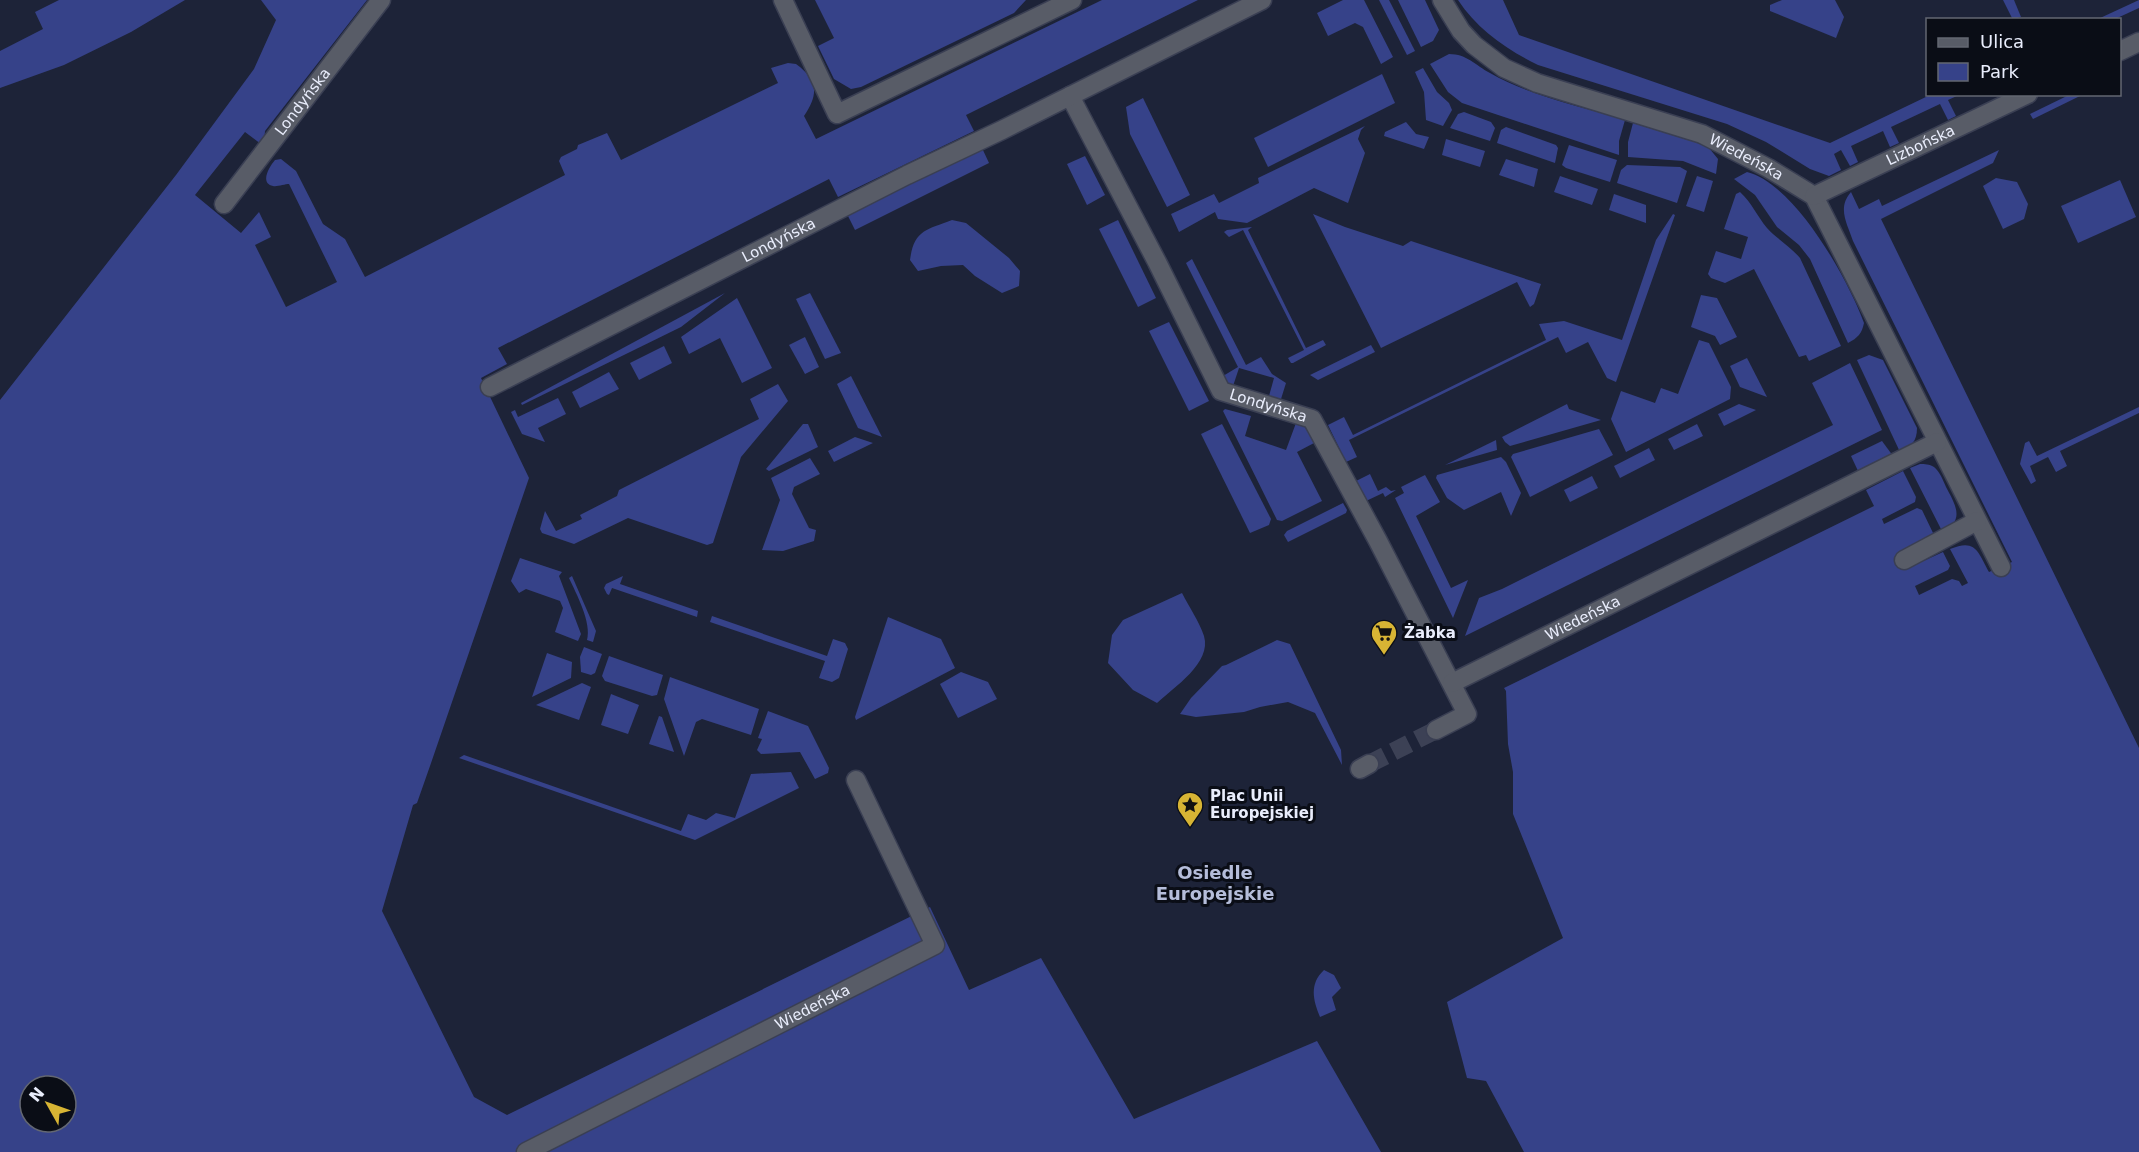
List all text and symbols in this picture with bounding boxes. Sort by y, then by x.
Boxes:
legend [1926,18,2121,96]
text: Ulica [1980,31,2024,52]
text: Park [1980,61,2019,82]
street label: Londyńska [271,65,334,139]
street label: Lizbońska [1883,121,1958,169]
street label: Wiedeńska [1706,130,1787,184]
street label: Londyńska [739,214,819,266]
street label: Londyńska [1227,385,1309,426]
street label: Wiedeńska [1542,592,1623,644]
supermarket icon: Żabka [1369,618,1399,656]
place label: Żabka [1404,623,1456,642]
place label: Plac Unii Europejskiej [1210,787,1314,822]
place icon: Plac Unii Europejskiej [1175,790,1205,828]
district label: Osiedle Europejskie [1156,862,1274,904]
street label: Wiedeńska [772,981,853,1034]
north arrow [18,1074,78,1134]
text: N [25,1083,48,1106]

